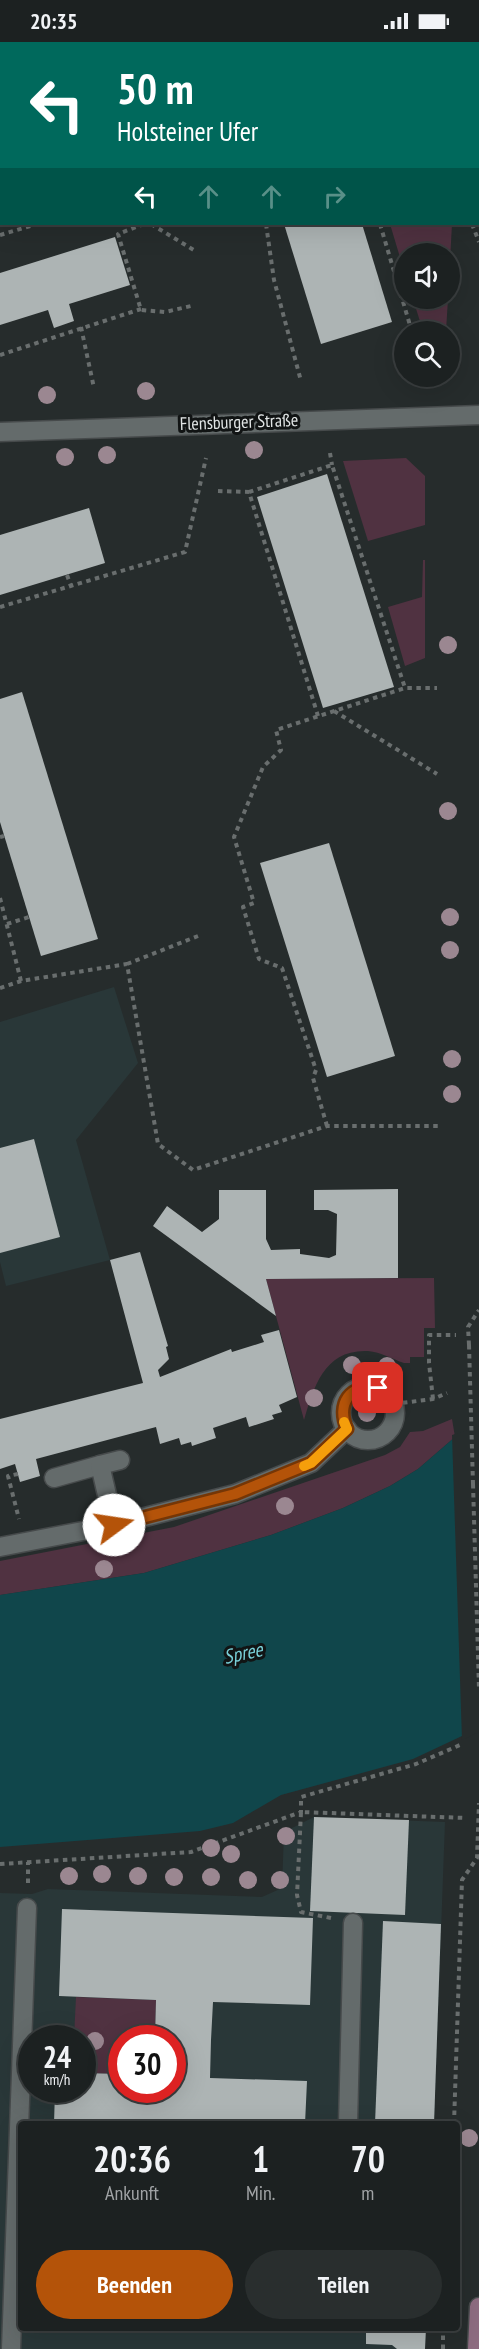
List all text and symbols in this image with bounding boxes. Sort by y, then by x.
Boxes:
text: 20:35 [30,7,78,35]
text: 50 m [117,61,194,116]
icon: left [18,66,96,144]
text: Holsteiner Ufer [117,114,258,148]
icon: left [129,180,162,213]
icon: ahead [192,180,225,213]
icon: ahead [255,180,288,213]
icon: right [318,180,351,213]
map controls [394,243,460,387]
button: sound [394,243,460,309]
button: search [394,321,460,387]
street label: Flensburger Straße [179,408,299,435]
pin [352,1362,403,1413]
icon: arrive [361,1371,394,1404]
position arrow [82,1493,146,1557]
water label: Spree [221,1636,267,1670]
speed limit sign: 30 [108,2025,186,2103]
text: 24 [43,2037,71,2076]
text: km/h [44,2070,70,2089]
text: 20:36 [93,2135,171,2182]
text: 1 [252,2135,269,2182]
text: 70 [350,2135,385,2182]
text: Ankunft [105,2180,159,2206]
text: Min. [246,2180,275,2206]
text: m [361,2180,374,2206]
button: Beenden [36,2250,233,2319]
button: Teilen [245,2250,442,2319]

